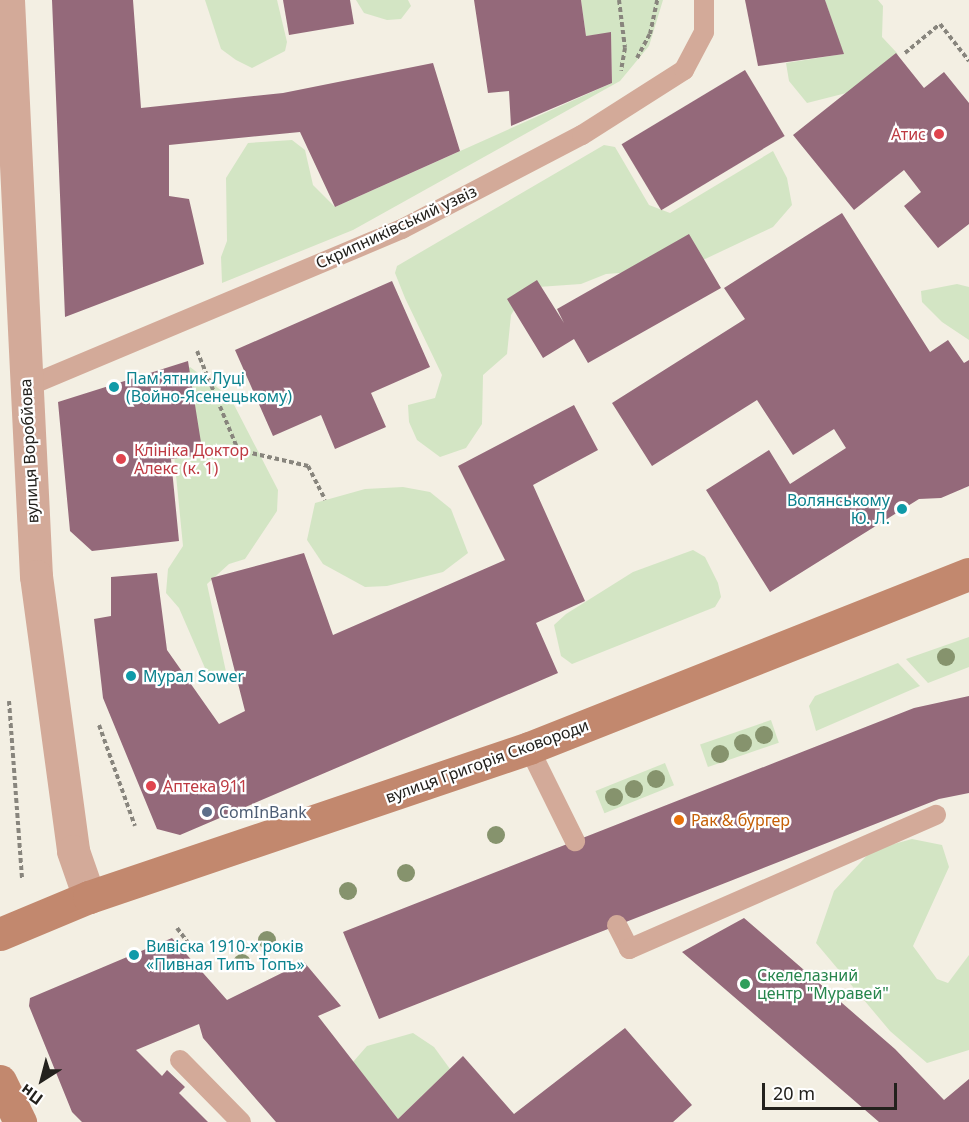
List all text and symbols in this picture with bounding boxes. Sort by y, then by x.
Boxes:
place label: Атис [891,124,926,144]
marker: Атис [930,125,948,143]
street label: Скрипниківський узвіз [312,181,480,273]
place label: Пам'ятник Луці (Войно-Ясенецькому) [126,368,292,406]
street label: вулиця Воробйова [16,378,42,524]
marker: Пам'ятник Луці (Войно-Ясенецькому) [107,380,121,394]
place label: Клініка Доктор Алекс (к. 1) [134,440,249,478]
marker: Клініка Доктор Алекс (к. 1) [112,450,130,468]
place label: Волянському Ю. Л. [787,490,890,528]
marker: Волянському Ю. Л. [895,502,909,516]
place label: Мурал Sower [143,666,244,686]
marker: Мурал Sower [124,669,138,683]
street label: вулиця Григорія Сковороди [383,715,591,807]
place label: Аптека 911 [163,776,248,796]
marker: Аптека 911 [144,779,158,793]
place label: ComInBank [219,802,307,822]
marker: ComInBank [200,805,214,819]
place label: Рак & бургер [691,810,790,830]
marker: Рак & бургер [672,813,686,827]
place label: Вивіска 1910-х років «Пивная Типъ Топъ» [146,936,305,974]
marker: Вивіска 1910-х років «Пивная Типъ Топъ» [127,948,141,962]
place label: Скелелазний центр "Муравей" [757,965,889,1003]
marker: Скелелазний центр "Муравей" [738,977,752,991]
north arrow [12,1050,72,1110]
scale bar [765,1071,900,1109]
text: Пн [16,1079,47,1110]
text: 20 m [773,1081,815,1105]

